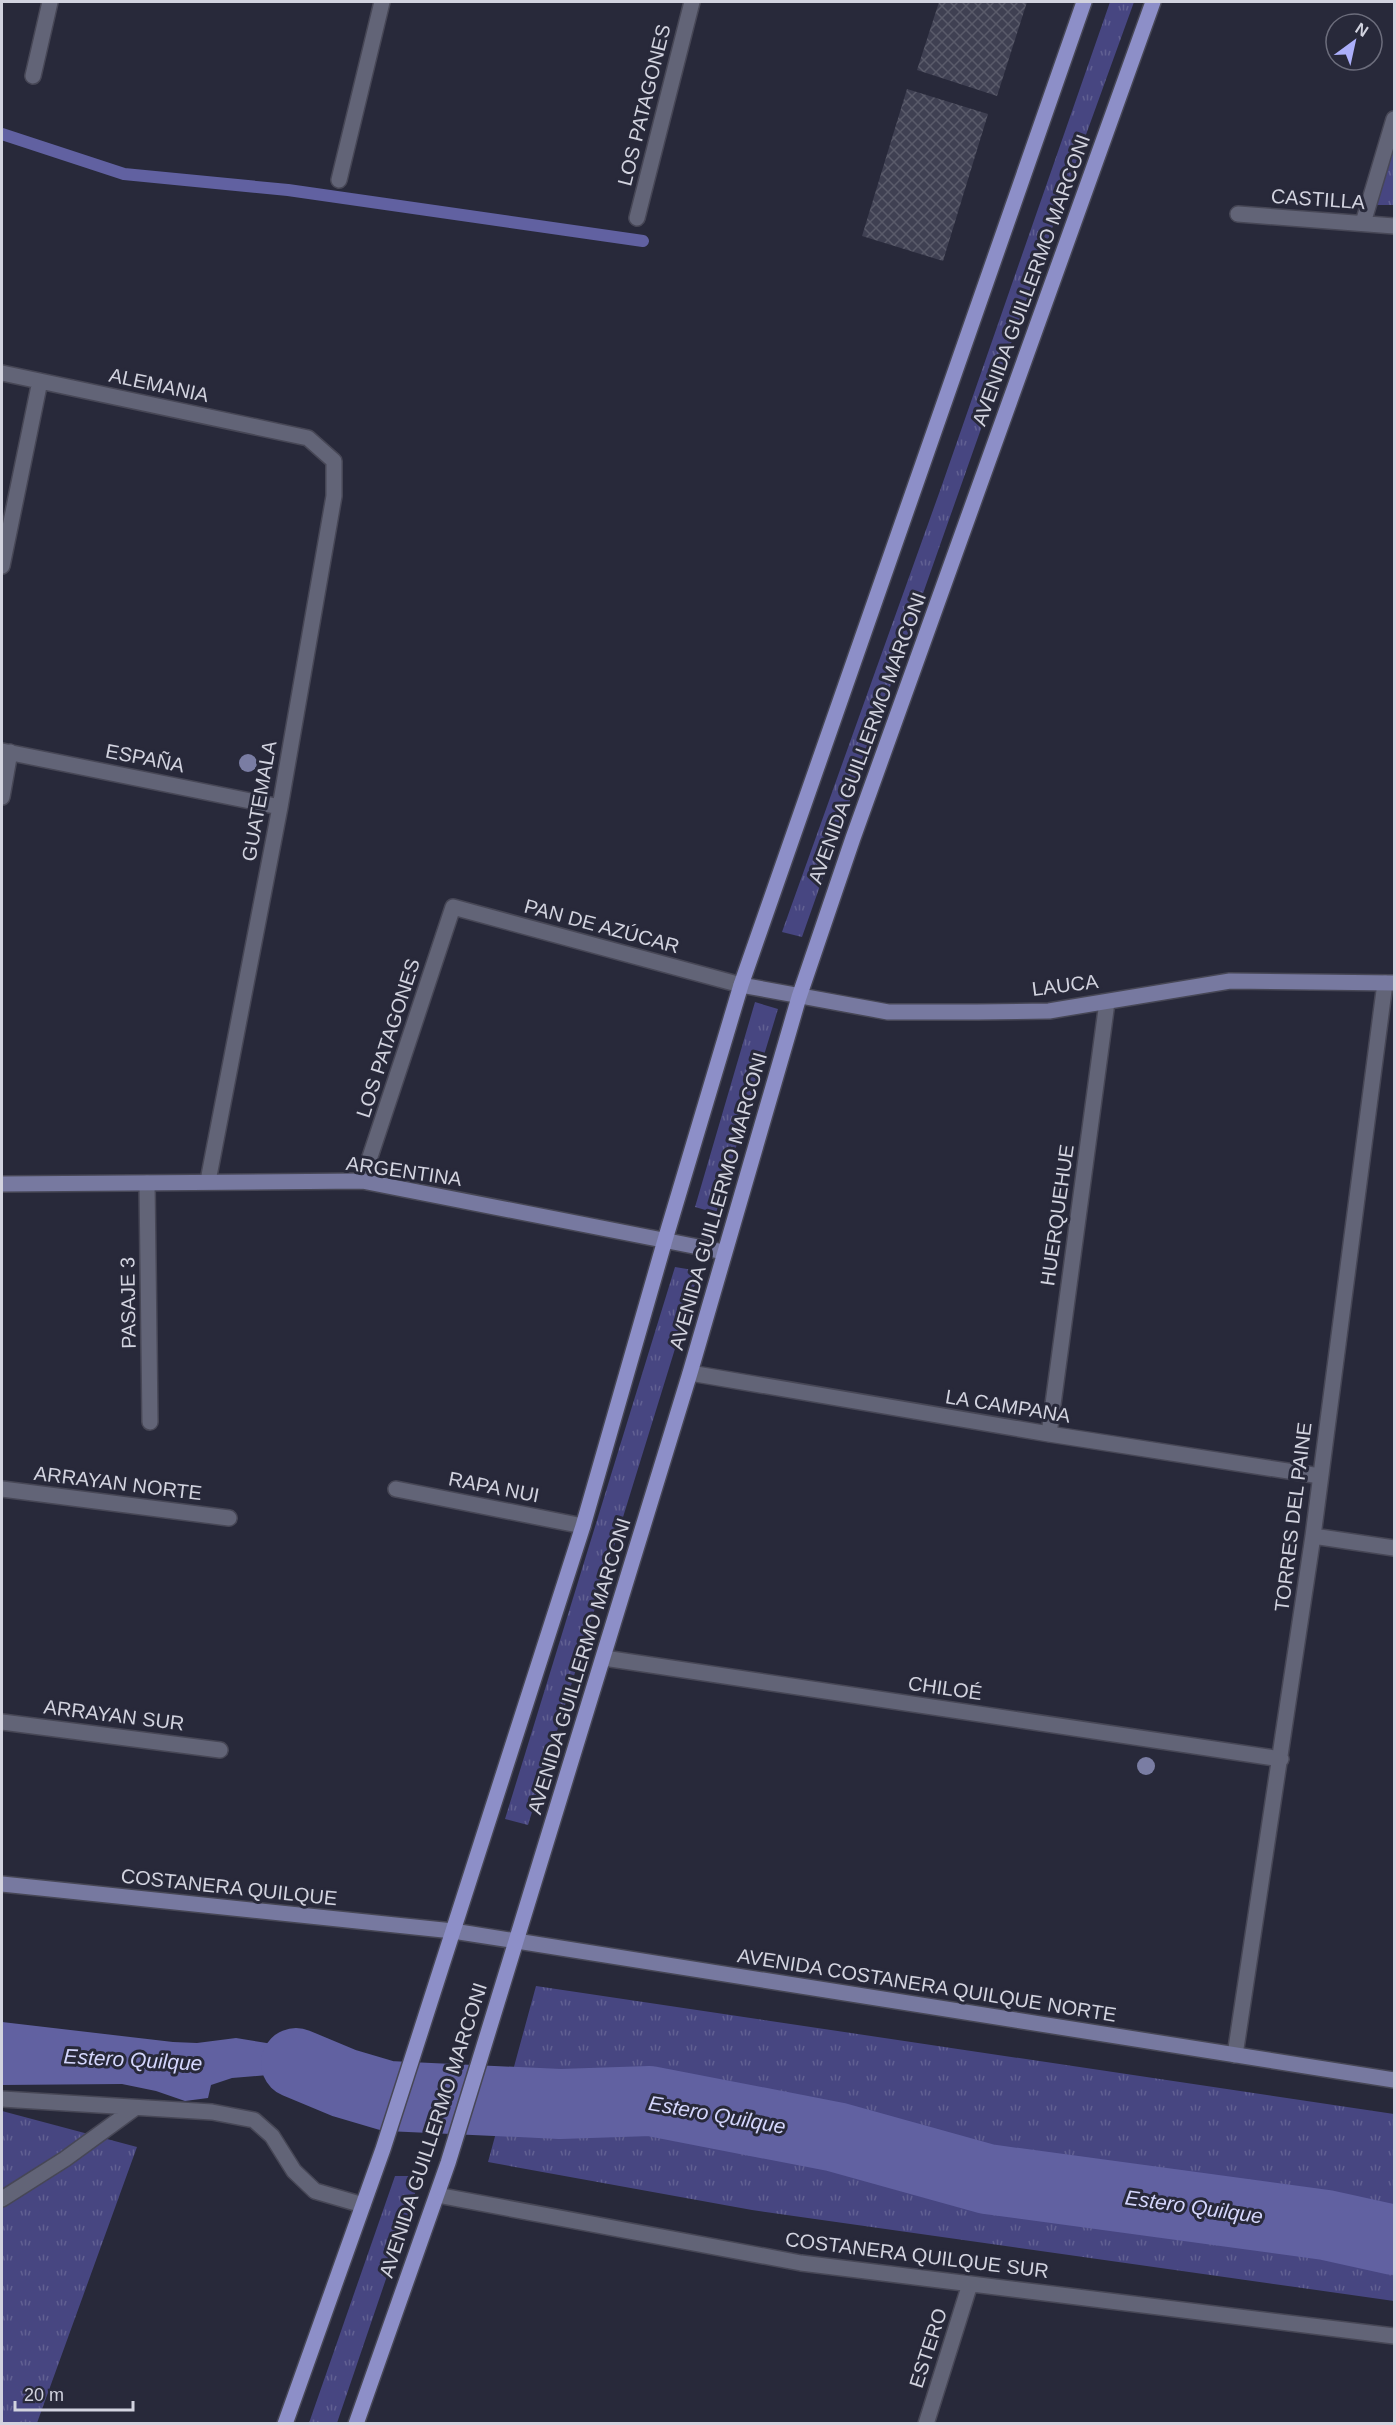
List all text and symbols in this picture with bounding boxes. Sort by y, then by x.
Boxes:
north arrow [1324,12,1384,72]
text: N [1352,20,1371,40]
street label: LOS PATAGONES [613,22,675,188]
street label: AVENIDA GUILLERMO MARCONI [968,131,1094,429]
street label: CASTILLA [1270,185,1367,213]
street label: ALEMANIA [107,364,211,406]
street label: AVENIDA GUILLERMO MARCONI [804,589,930,887]
street label: GUATEMALA [238,738,281,863]
street label: ESPAÑA [104,739,187,777]
street label: PAN DE AZÚCAR [522,895,682,957]
street label: LOS PATAGONES [352,956,424,1120]
street label: LAUCA [1031,970,1100,1000]
street label: AVENIDA GUILLERMO MARCONI [665,1050,771,1352]
street label: HUERQUEHUE [1036,1143,1078,1287]
street label: ARGENTINA [345,1152,464,1190]
street label: PASAJE 3 [116,1257,140,1349]
street label: LA CAMPANA [944,1385,1073,1427]
street label: TORRES DEL PAINE [1270,1421,1316,1613]
street label: ARRAYAN NORTE [33,1462,203,1504]
street label: RAPA NUI [447,1467,541,1507]
street label: AVENIDA GUILLERMO MARCONI [523,1515,635,1817]
street label: CHILOÉ [907,1672,983,1704]
street label: ARRAYAN SUR [42,1695,186,1735]
street label: COSTANERA QUILQUE [120,1865,338,1909]
street label: AVENIDA COSTANERA QUILQUE NORTE [736,1944,1118,2026]
street label: AVENIDA GUILLERMO MARCONI [375,1980,491,2280]
water label: Estero Quilque [63,2044,203,2075]
water label: Estero Quilque [647,2091,787,2138]
water label: Estero Quilque [1124,2185,1264,2228]
street label: COSTANERA QUILQUE SUR [784,2228,1050,2282]
street label: ESTERO [905,2305,951,2391]
scale bar [15,2374,134,2412]
text: 20 m [24,2385,64,2405]

